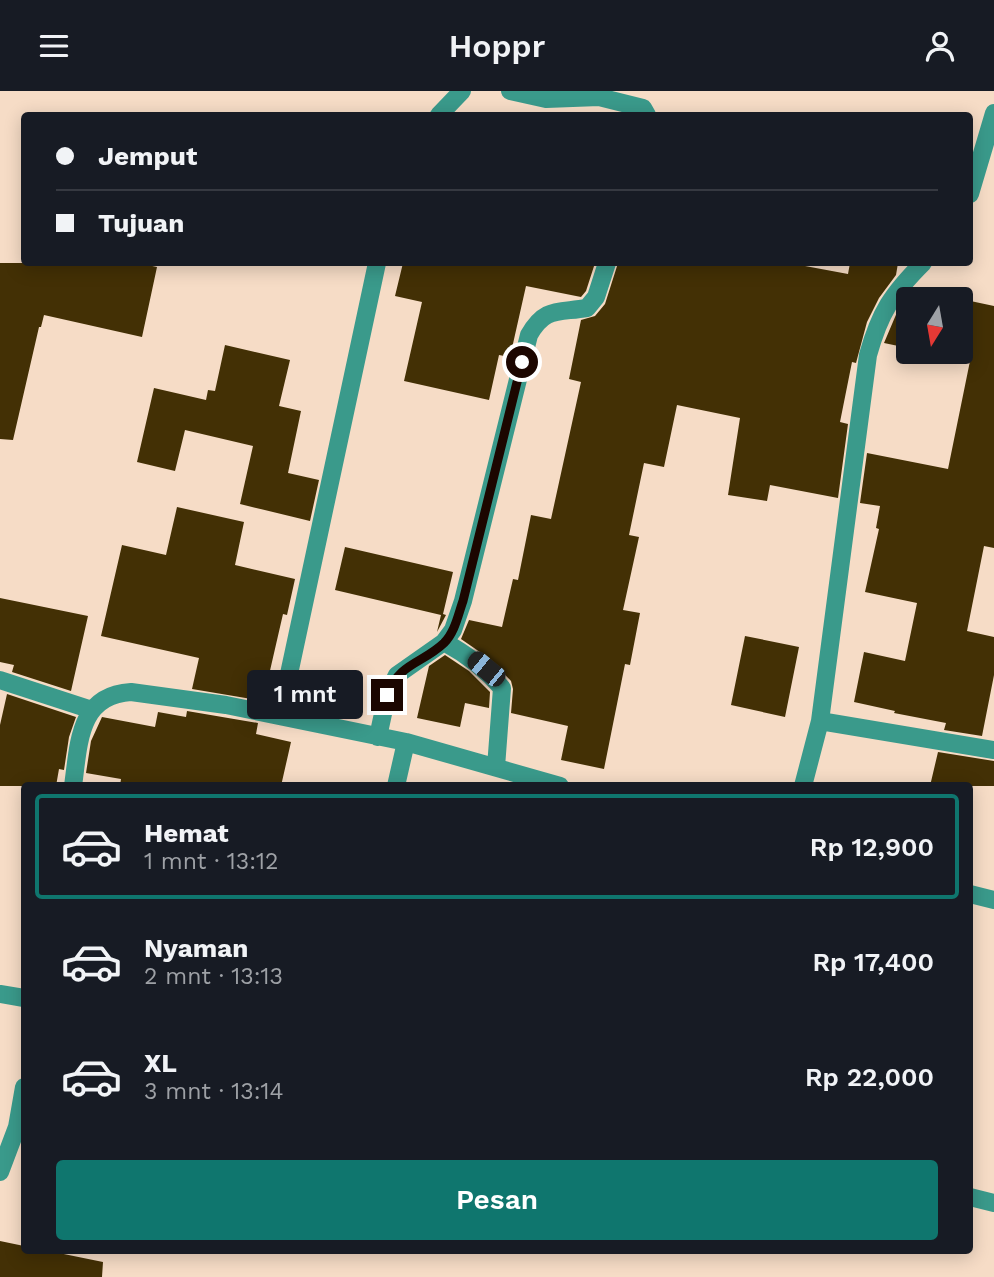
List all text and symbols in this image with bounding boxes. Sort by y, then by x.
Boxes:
icon: menu [35,27,73,65]
text: Hoppr [449,27,545,65]
icon: person [921,27,959,65]
text: Jemput [98,141,197,171]
text: Tujuan [98,208,184,238]
north arrow [896,287,973,364]
map controls [896,287,973,364]
route start [506,346,538,378]
car [464,648,509,690]
callout: 1 mnt [247,671,362,719]
route end [371,679,403,711]
text: 1 mnt [274,681,336,708]
icon: car [60,815,123,878]
text: Hemat [144,818,229,848]
text: Rp 12,900 [810,832,934,862]
text: 1 mnt · 13:12 [144,848,278,875]
icon: car [60,930,123,993]
text: Nyaman [144,933,248,963]
text: Rp 17,400 [812,947,934,977]
text: 2 mnt · 13:13 [144,963,283,990]
icon: car [60,1045,123,1108]
text: XL [144,1048,177,1078]
text: Rp 22,000 [805,1062,934,1092]
text: 3 mnt · 13:14 [144,1078,284,1105]
button: Pesan [56,1160,938,1240]

